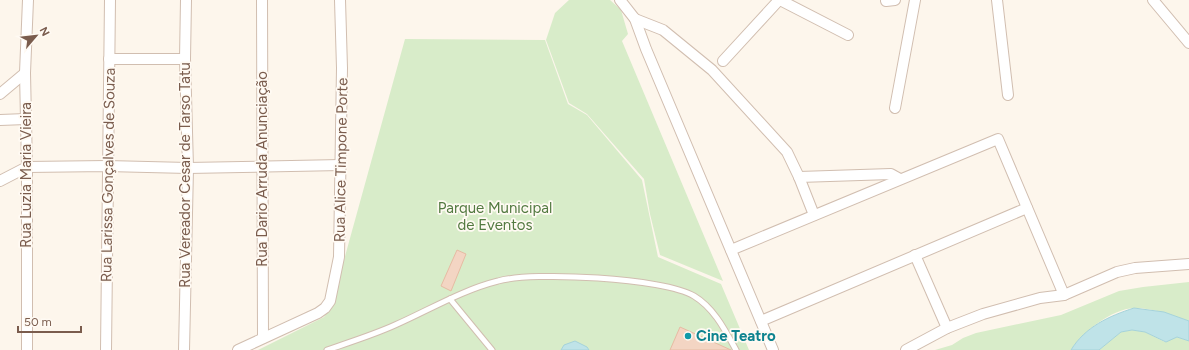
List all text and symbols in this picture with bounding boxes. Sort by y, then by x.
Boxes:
north arrow [16,16,56,56]
text: N [37,25,52,38]
street label: Rua Vereador Cesar de Tarso Tatu [176,62,194,288]
street label: Rua Larissa Gonçalves de Souza [97,68,119,282]
street label: Rua Dario Arruda Anunciação [253,71,271,267]
street label: Rua Alice Timpone Porte [331,78,351,242]
street label: Rua Luzia Maria Vieira [17,102,35,248]
park label: Parque Municipal de Eventos [438,199,552,234]
scale bar [18,308,81,334]
text: 50 m [24,315,52,329]
place label: Cine Teatro [696,327,776,345]
marker: Cine Teatro [683,331,693,341]

